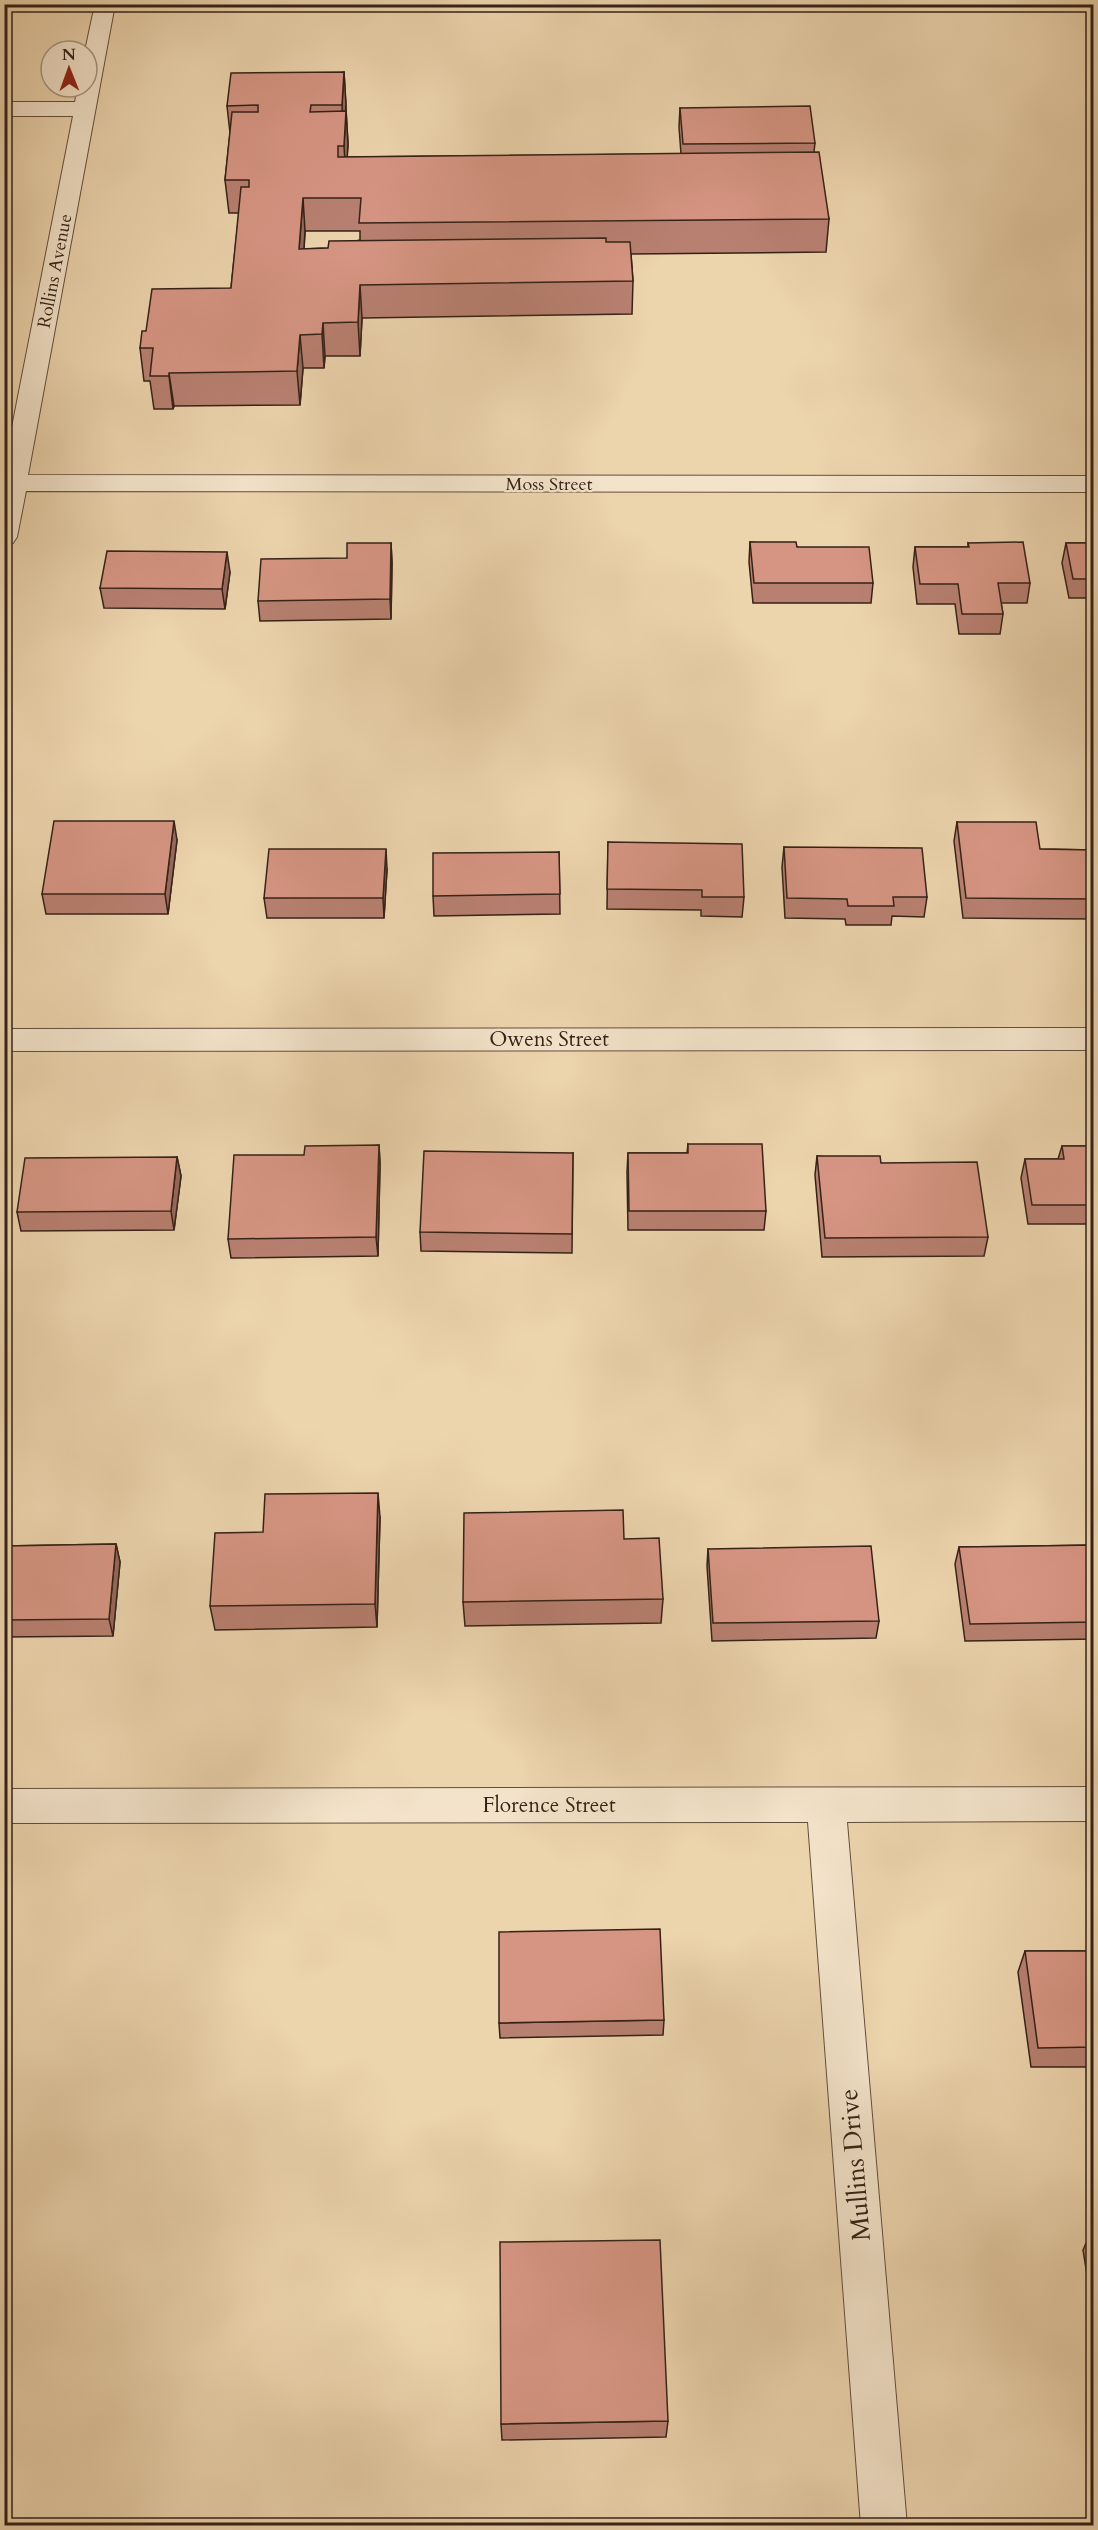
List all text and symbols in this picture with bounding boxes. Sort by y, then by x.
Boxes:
north arrow [39,39,99,99]
text: N [62,44,76,66]
street label: Rollins Avenue [32,212,78,330]
street label: Moss Street [506,472,593,497]
street label: Owens Street [489,1025,609,1054]
street label: Florence Street [482,1791,616,1820]
street label: Mullins Drive [831,2087,879,2243]

